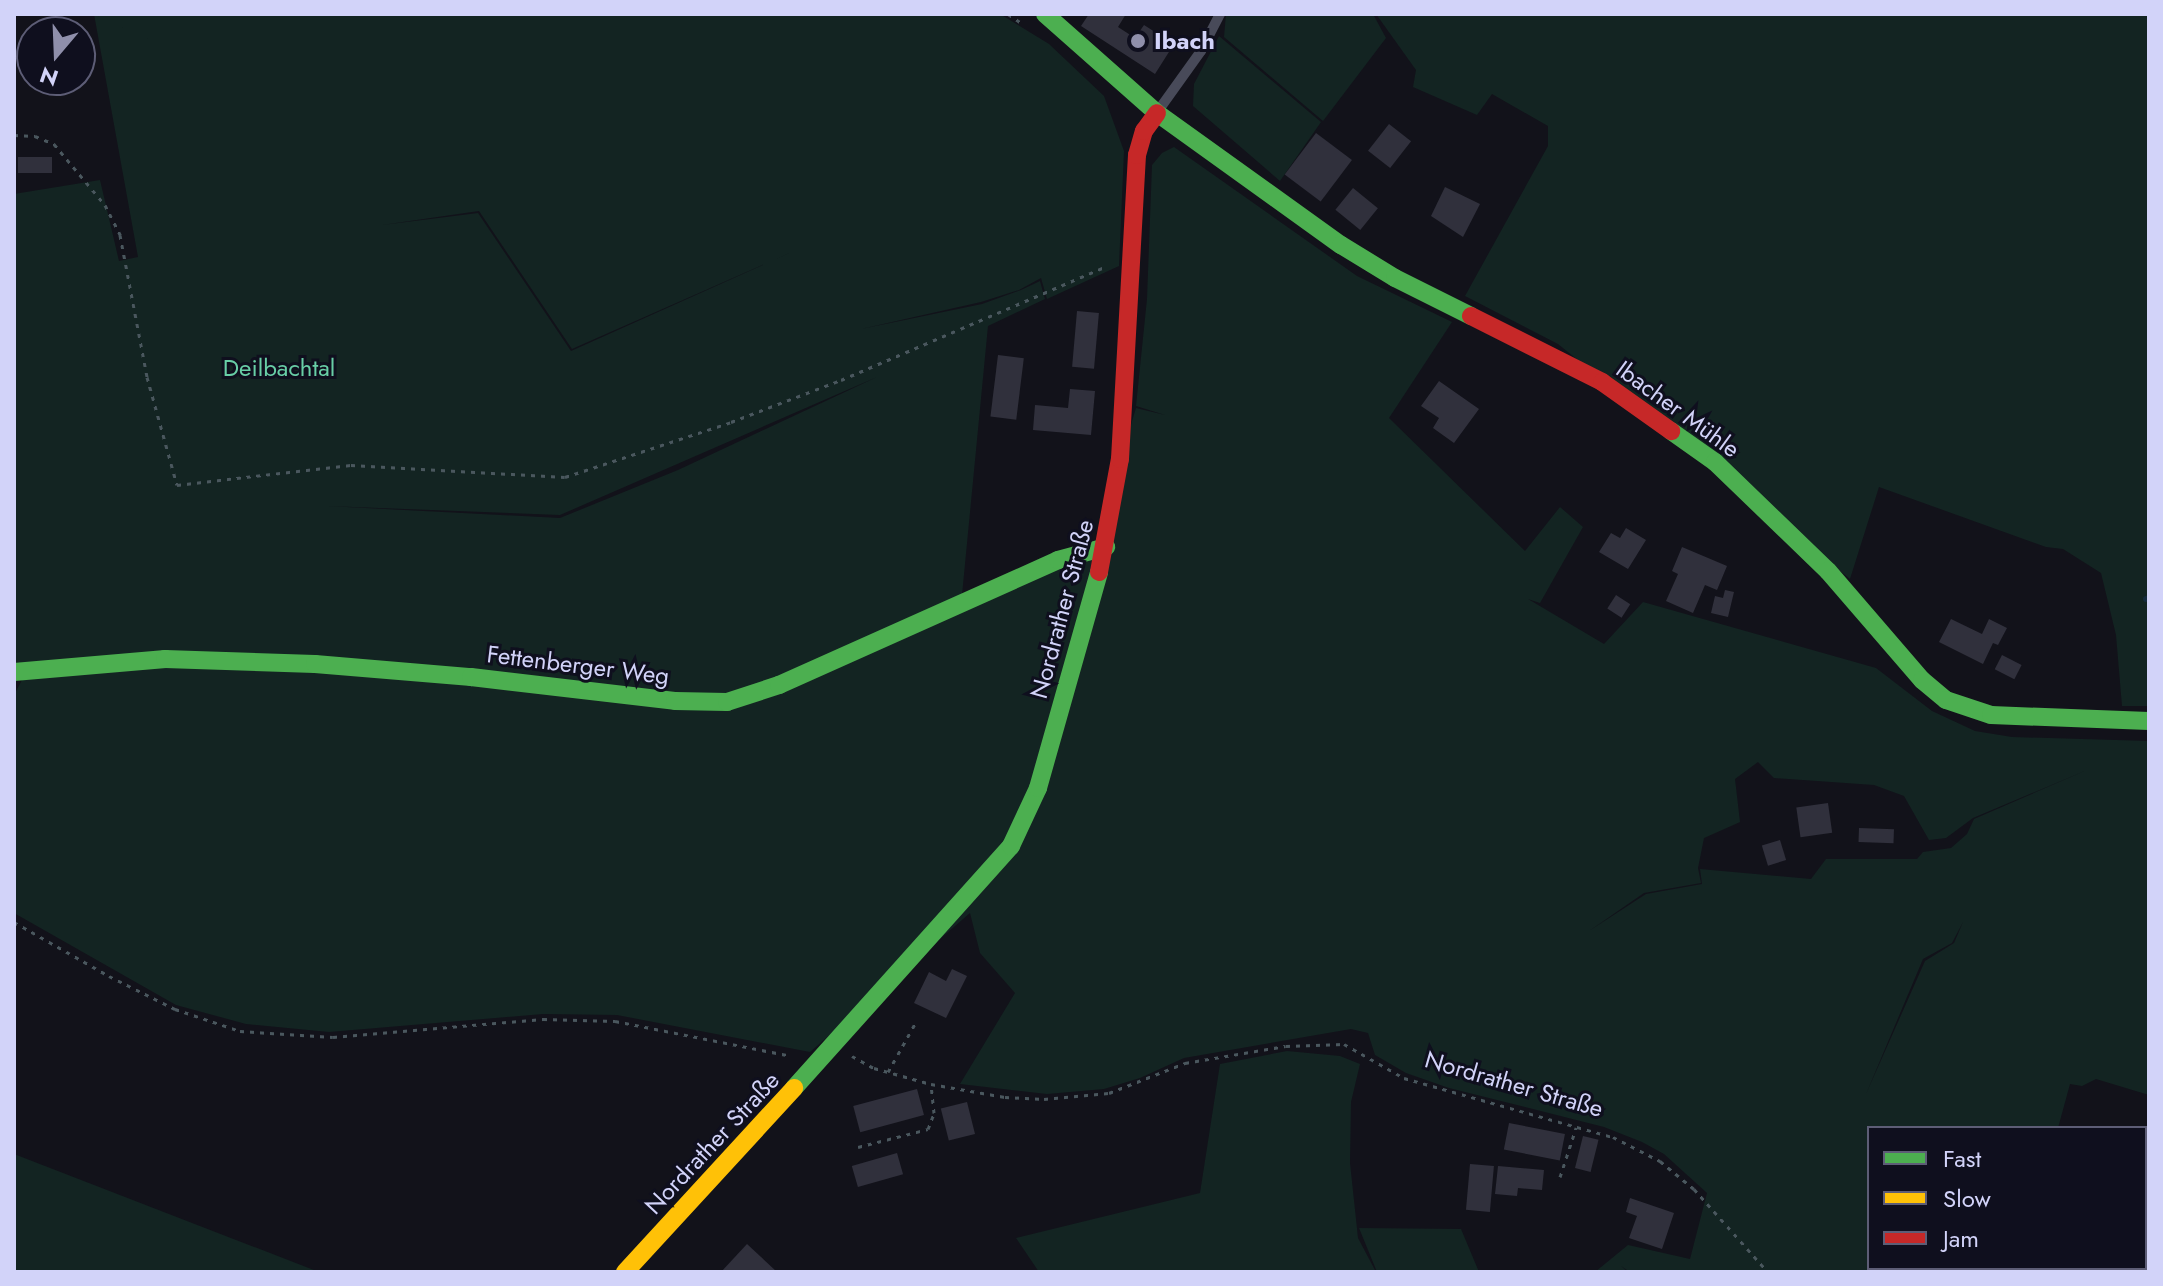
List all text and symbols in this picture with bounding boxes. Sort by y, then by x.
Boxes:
north arrow [16,16,96,96]
place label: Ibach [1154,27,1215,55]
marker: Ibach [1129,32,1147,50]
text: N [35,59,62,95]
park label: Deilbachtal [223,354,335,382]
street label: Ibacher Mühle [1611,355,1745,463]
street label: Nordrather Straße [1024,516,1100,702]
street label: Fettenberger Weg [485,640,671,690]
street label: Nordrather Straße [1422,1045,1606,1123]
street label: Nordrather Straße [639,1066,785,1220]
legend [1867,1126,2147,1270]
text: Fast [1943,1141,1981,1176]
text: Slow [1943,1181,1991,1216]
text: Jam [1943,1221,1979,1256]

